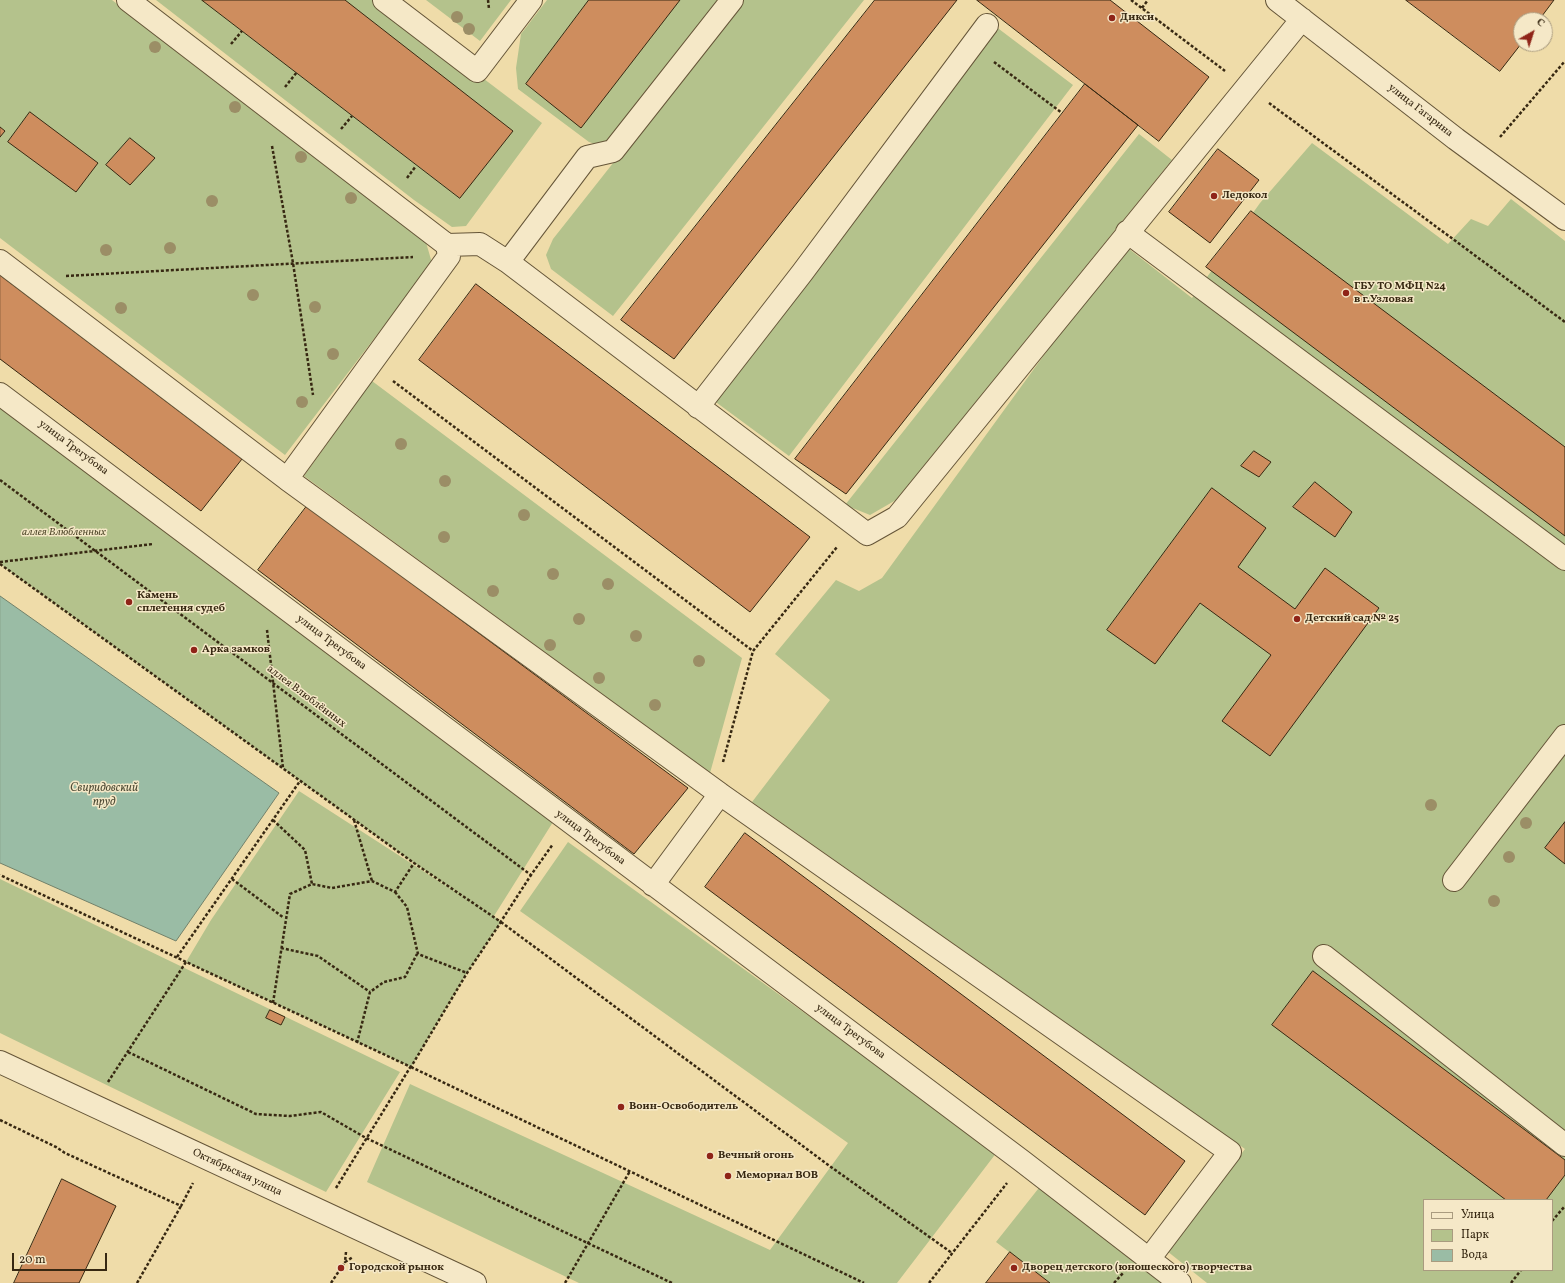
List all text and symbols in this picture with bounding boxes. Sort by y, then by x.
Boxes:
place label: Дикси [1120,11,1154,25]
north arrow [1513,12,1553,52]
marker: Дикси [1107,13,1117,23]
text: С [1533,15,1548,31]
street label: улица Гагарина [1385,81,1455,141]
place label: Ледокол [1222,189,1268,203]
marker: Ледокол [1209,191,1219,201]
place label: ГБУ ТО МФЦ N24 в г.Узловая [1354,280,1446,306]
marker: ГБУ ТО МФЦ N24 в г.Узловая [1341,288,1351,298]
street label: улица Трегубова [36,418,110,478]
park label: аллея Влюбленных [22,526,106,540]
place label: Камень сплетения судеб [137,589,225,615]
marker: Камень сплетения судеб [124,597,134,607]
place label: Детский сад № 25 [1305,612,1399,626]
street label: улица Трегубова [294,613,368,673]
marker: Детский сад № 25 [1292,614,1302,624]
place label: Арка замков [202,643,270,657]
marker: Арка замков [189,645,199,655]
street label: аллея Влюблённых [264,663,348,731]
water label: Свиридовский пруд [70,782,138,810]
street label: улица Трегубова [553,808,627,868]
street label: улица Трегубова [813,1002,887,1062]
place label: Воин-Освободитель [629,1100,738,1114]
marker: Воин-Освободитель [616,1102,626,1112]
street label: Октябрьская улица [190,1146,284,1200]
place label: Вечный огонь [718,1149,794,1163]
marker: Вечный огонь [705,1151,715,1161]
place label: Мемориал ВОВ [736,1169,818,1183]
marker: Мемориал ВОВ [723,1171,733,1181]
legend [1423,1199,1553,1271]
text: Улица [1461,1207,1494,1223]
text: Парк [1461,1227,1489,1243]
scale bar [14,1245,109,1271]
text: Вода [1461,1247,1488,1263]
text: 20 m [19,1252,46,1268]
place label: Городской рынок [349,1261,444,1275]
place label: Дворец детского (юношеского) творчества [1022,1261,1252,1275]
marker: Городской рынок [336,1263,346,1273]
marker: Дворец детского (юношеского) творчества [1009,1263,1019,1273]

